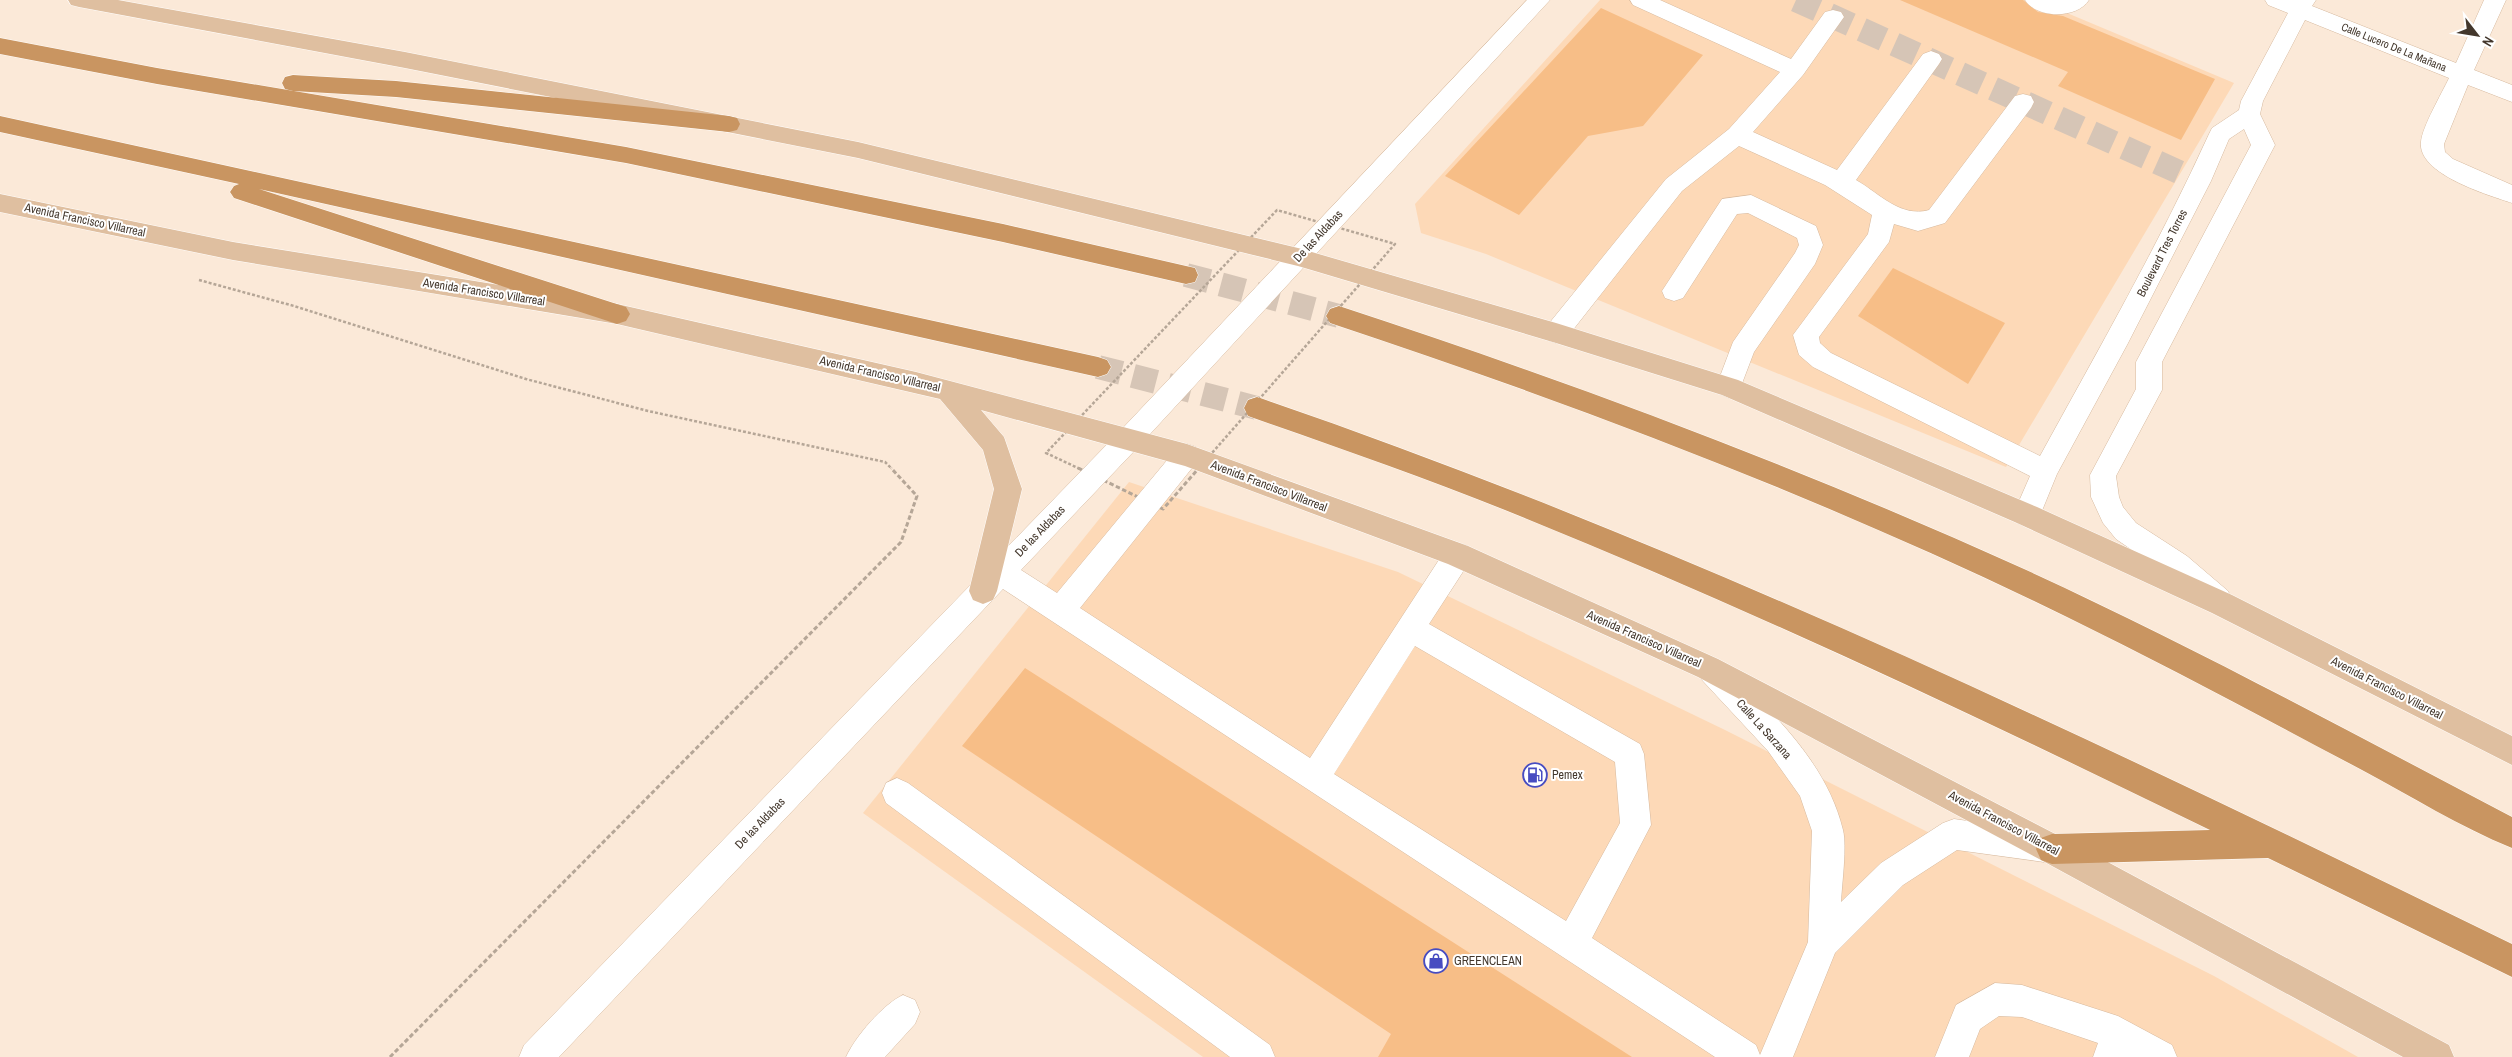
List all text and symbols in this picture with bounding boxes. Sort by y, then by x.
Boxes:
north arrow [2452,10,2502,60]
street label: Calle Lucero De La Mañana [2339,19,2449,75]
text: N [2478,34,2498,50]
street label: Avenida Francisco Villarreal [22,199,147,241]
street label: De las Aldabas [1290,206,1346,265]
street label: Boulevard Tres Torres [2133,206,2191,299]
street label: Avenida Francisco Villarreal [421,274,546,310]
street label: Avenida Francisco Villarreal [817,352,942,396]
street label: Avenida Francisco Villarreal [1208,456,1329,516]
street label: De las Aldabas [1011,502,1069,560]
street label: Avenida Francisco Villarreal [1584,606,1704,671]
street label: Avenida Francisco Villarreal [2328,652,2446,723]
street label: Calle La Sarzana [1733,696,1796,763]
fuel station icon: Pemex [1522,762,1548,788]
place label: Pemex [1552,767,1583,783]
street label: Avenida Francisco Villarreal [1945,787,2062,859]
street label: De las Aldabas [731,794,789,852]
shop icon: GREENCLEAN [1423,948,1449,974]
place label: GREENCLEAN [1454,953,1522,969]

